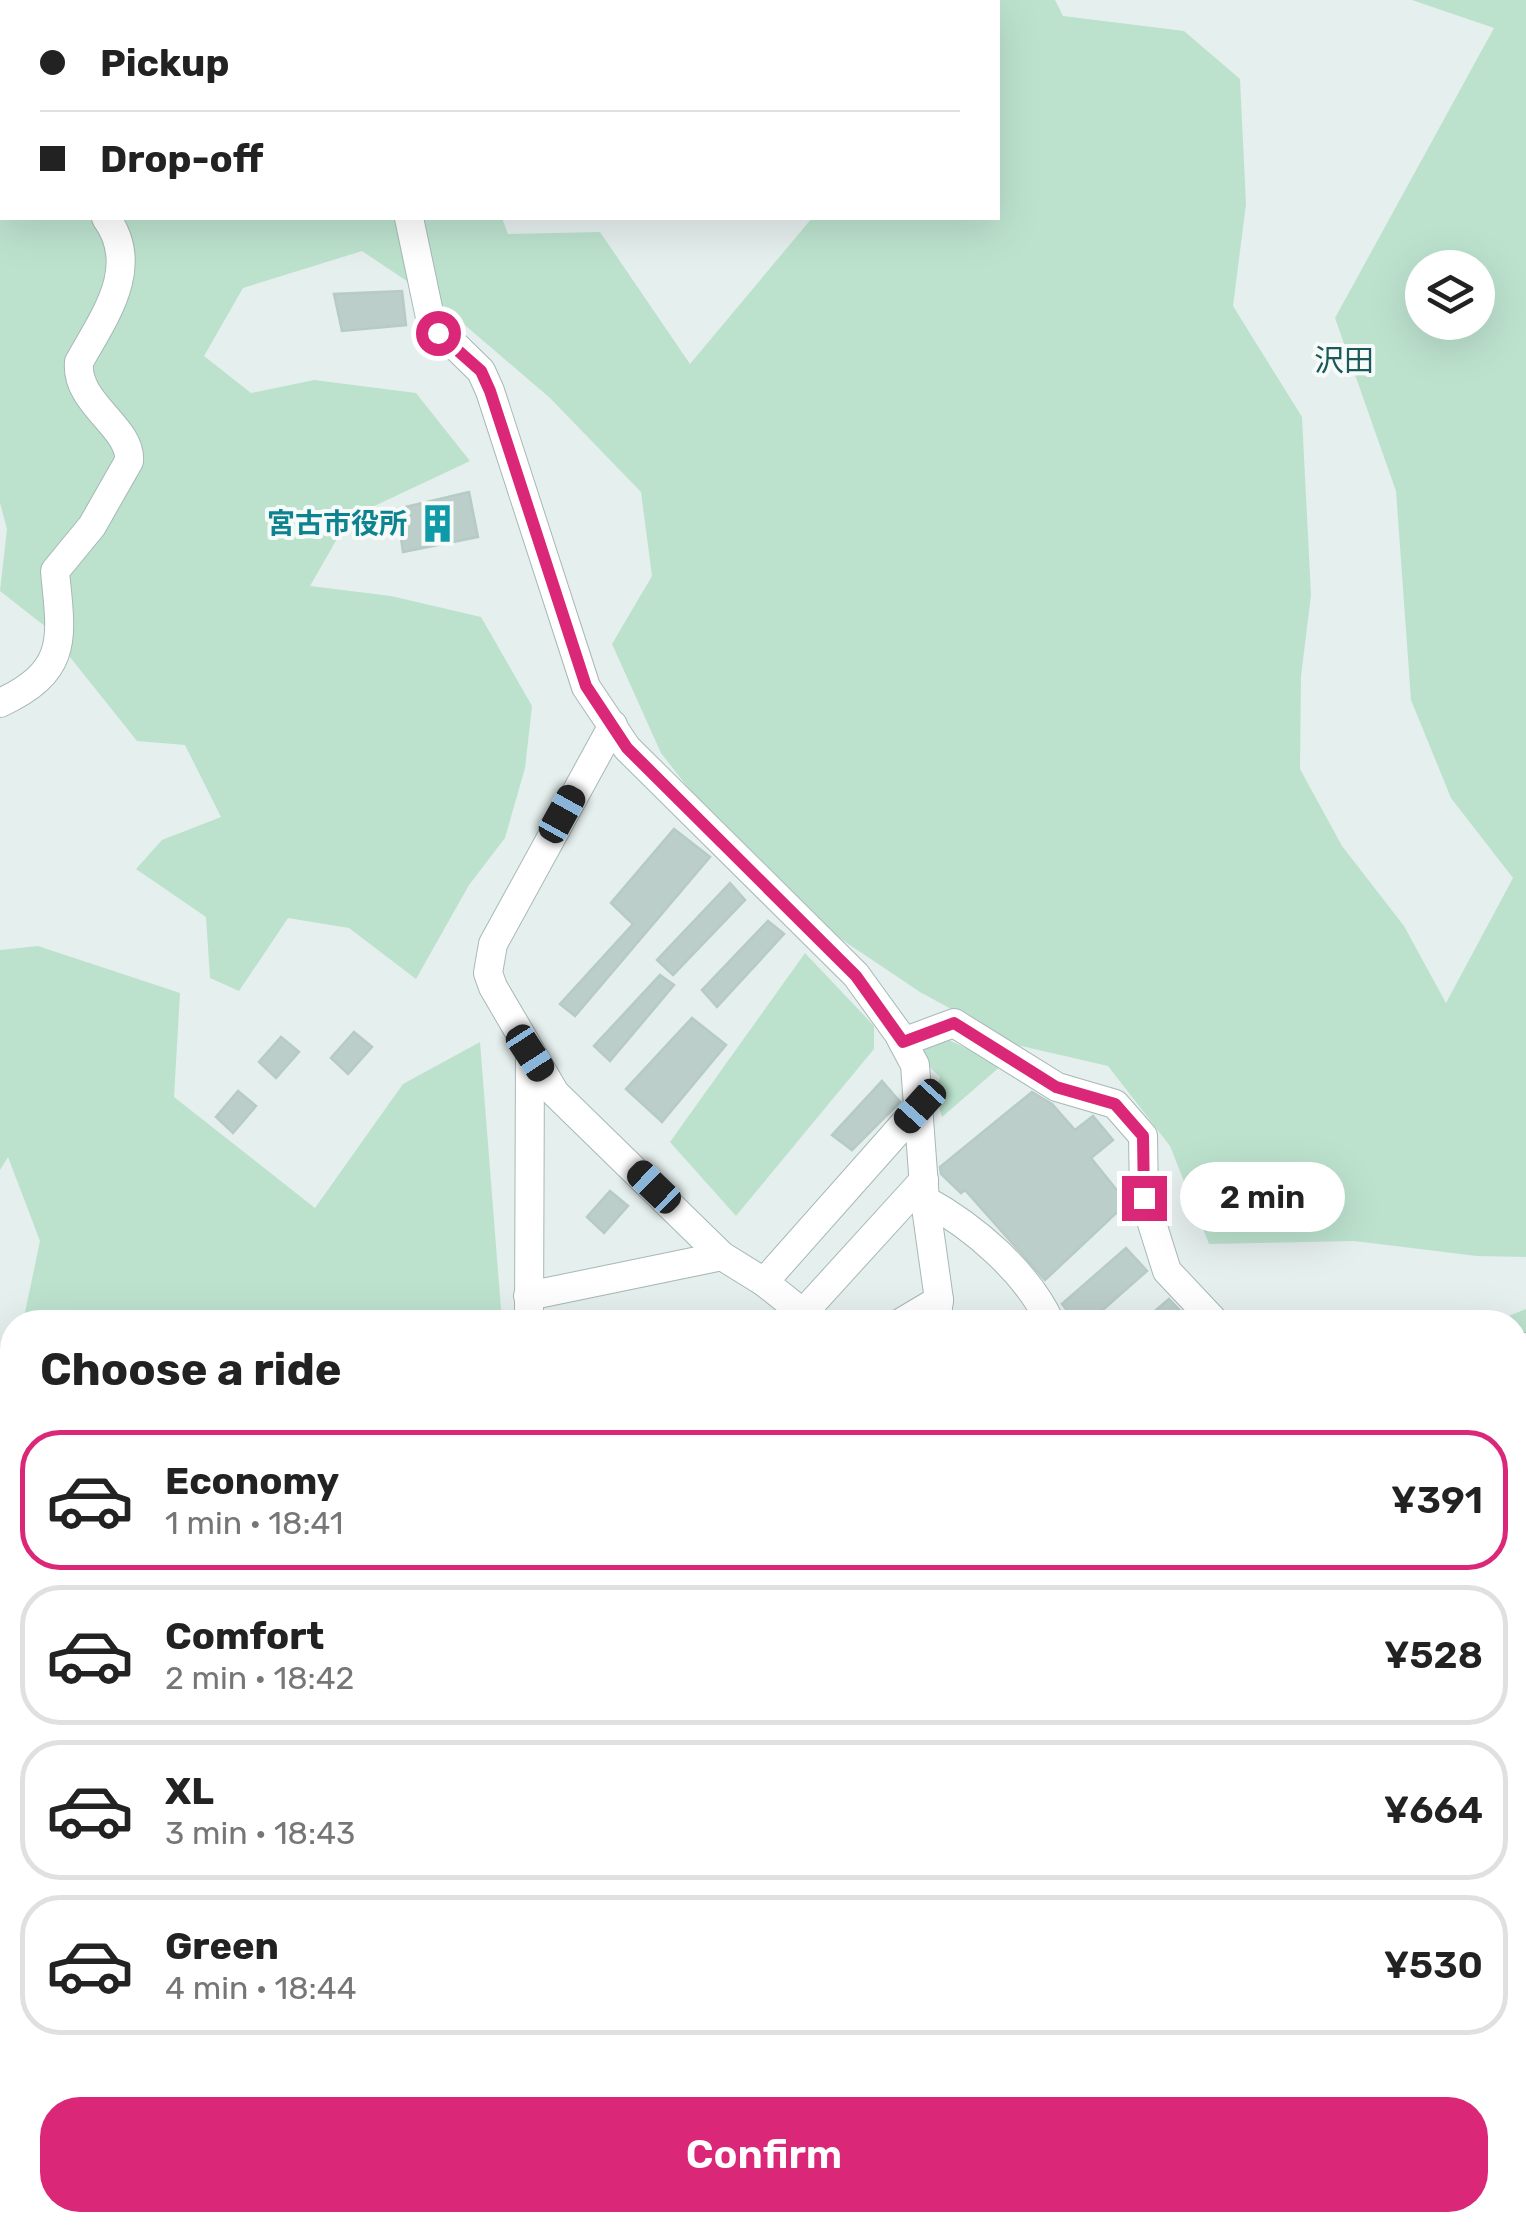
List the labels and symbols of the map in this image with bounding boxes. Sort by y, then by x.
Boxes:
route start [416,311,461,356]
district label: 沢田 [1314,343,1374,379]
building icon: 宮古市役所 [416,502,458,544]
place label: 宮古市役所 [267,507,407,540]
car [534,780,590,848]
car [501,1020,559,1086]
car [889,1074,951,1138]
car [622,1155,686,1219]
callout: 2 min [1179,1163,1344,1233]
route end [1122,1176,1167,1221]

